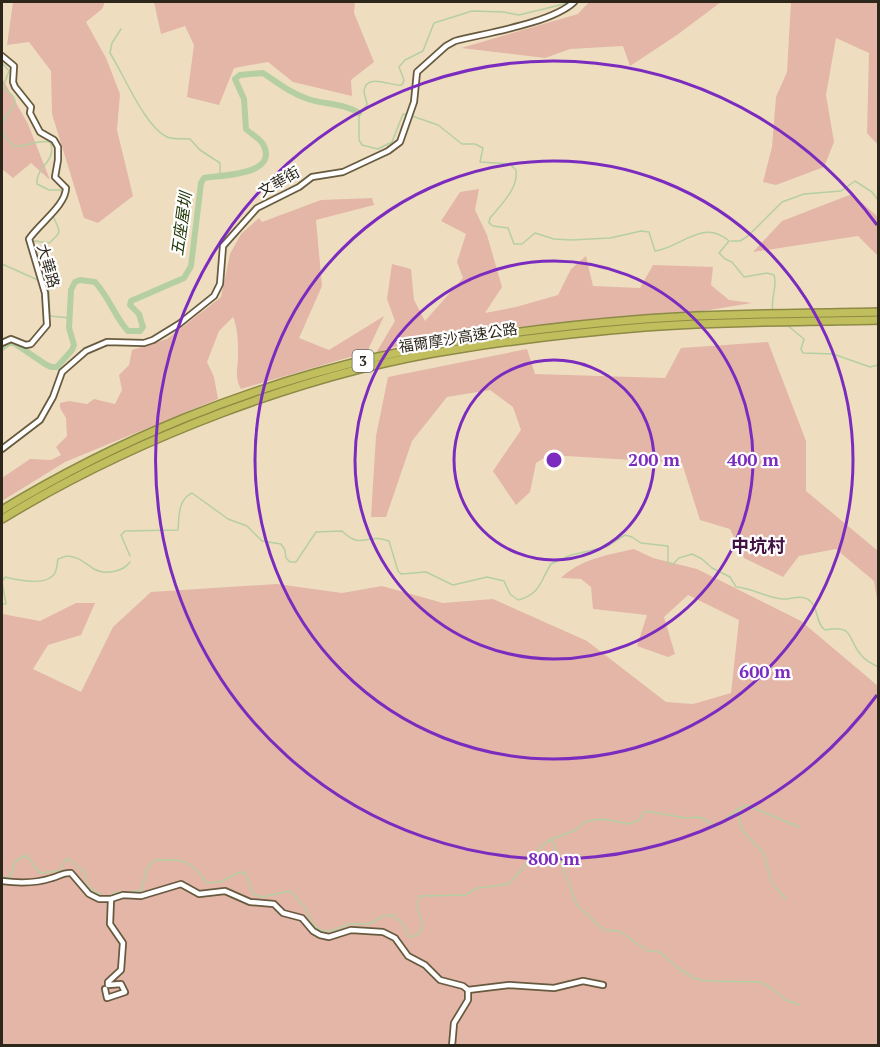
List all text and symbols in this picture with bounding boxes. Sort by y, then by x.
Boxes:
street label: 文華街 [254,161,303,201]
water label: 五座屋圳 [166,189,197,257]
street label: 大華路 [33,241,65,290]
street label: 福爾摩沙高速公路 [397,318,519,356]
road number: 3 [352,350,374,372]
text: 200 m [628,447,680,471]
text: 400 m [727,447,779,471]
centre of rings [544,450,564,470]
district label: 中坑村 [731,533,785,557]
text: 600 m [739,659,791,683]
text: 800 m [528,846,580,870]

